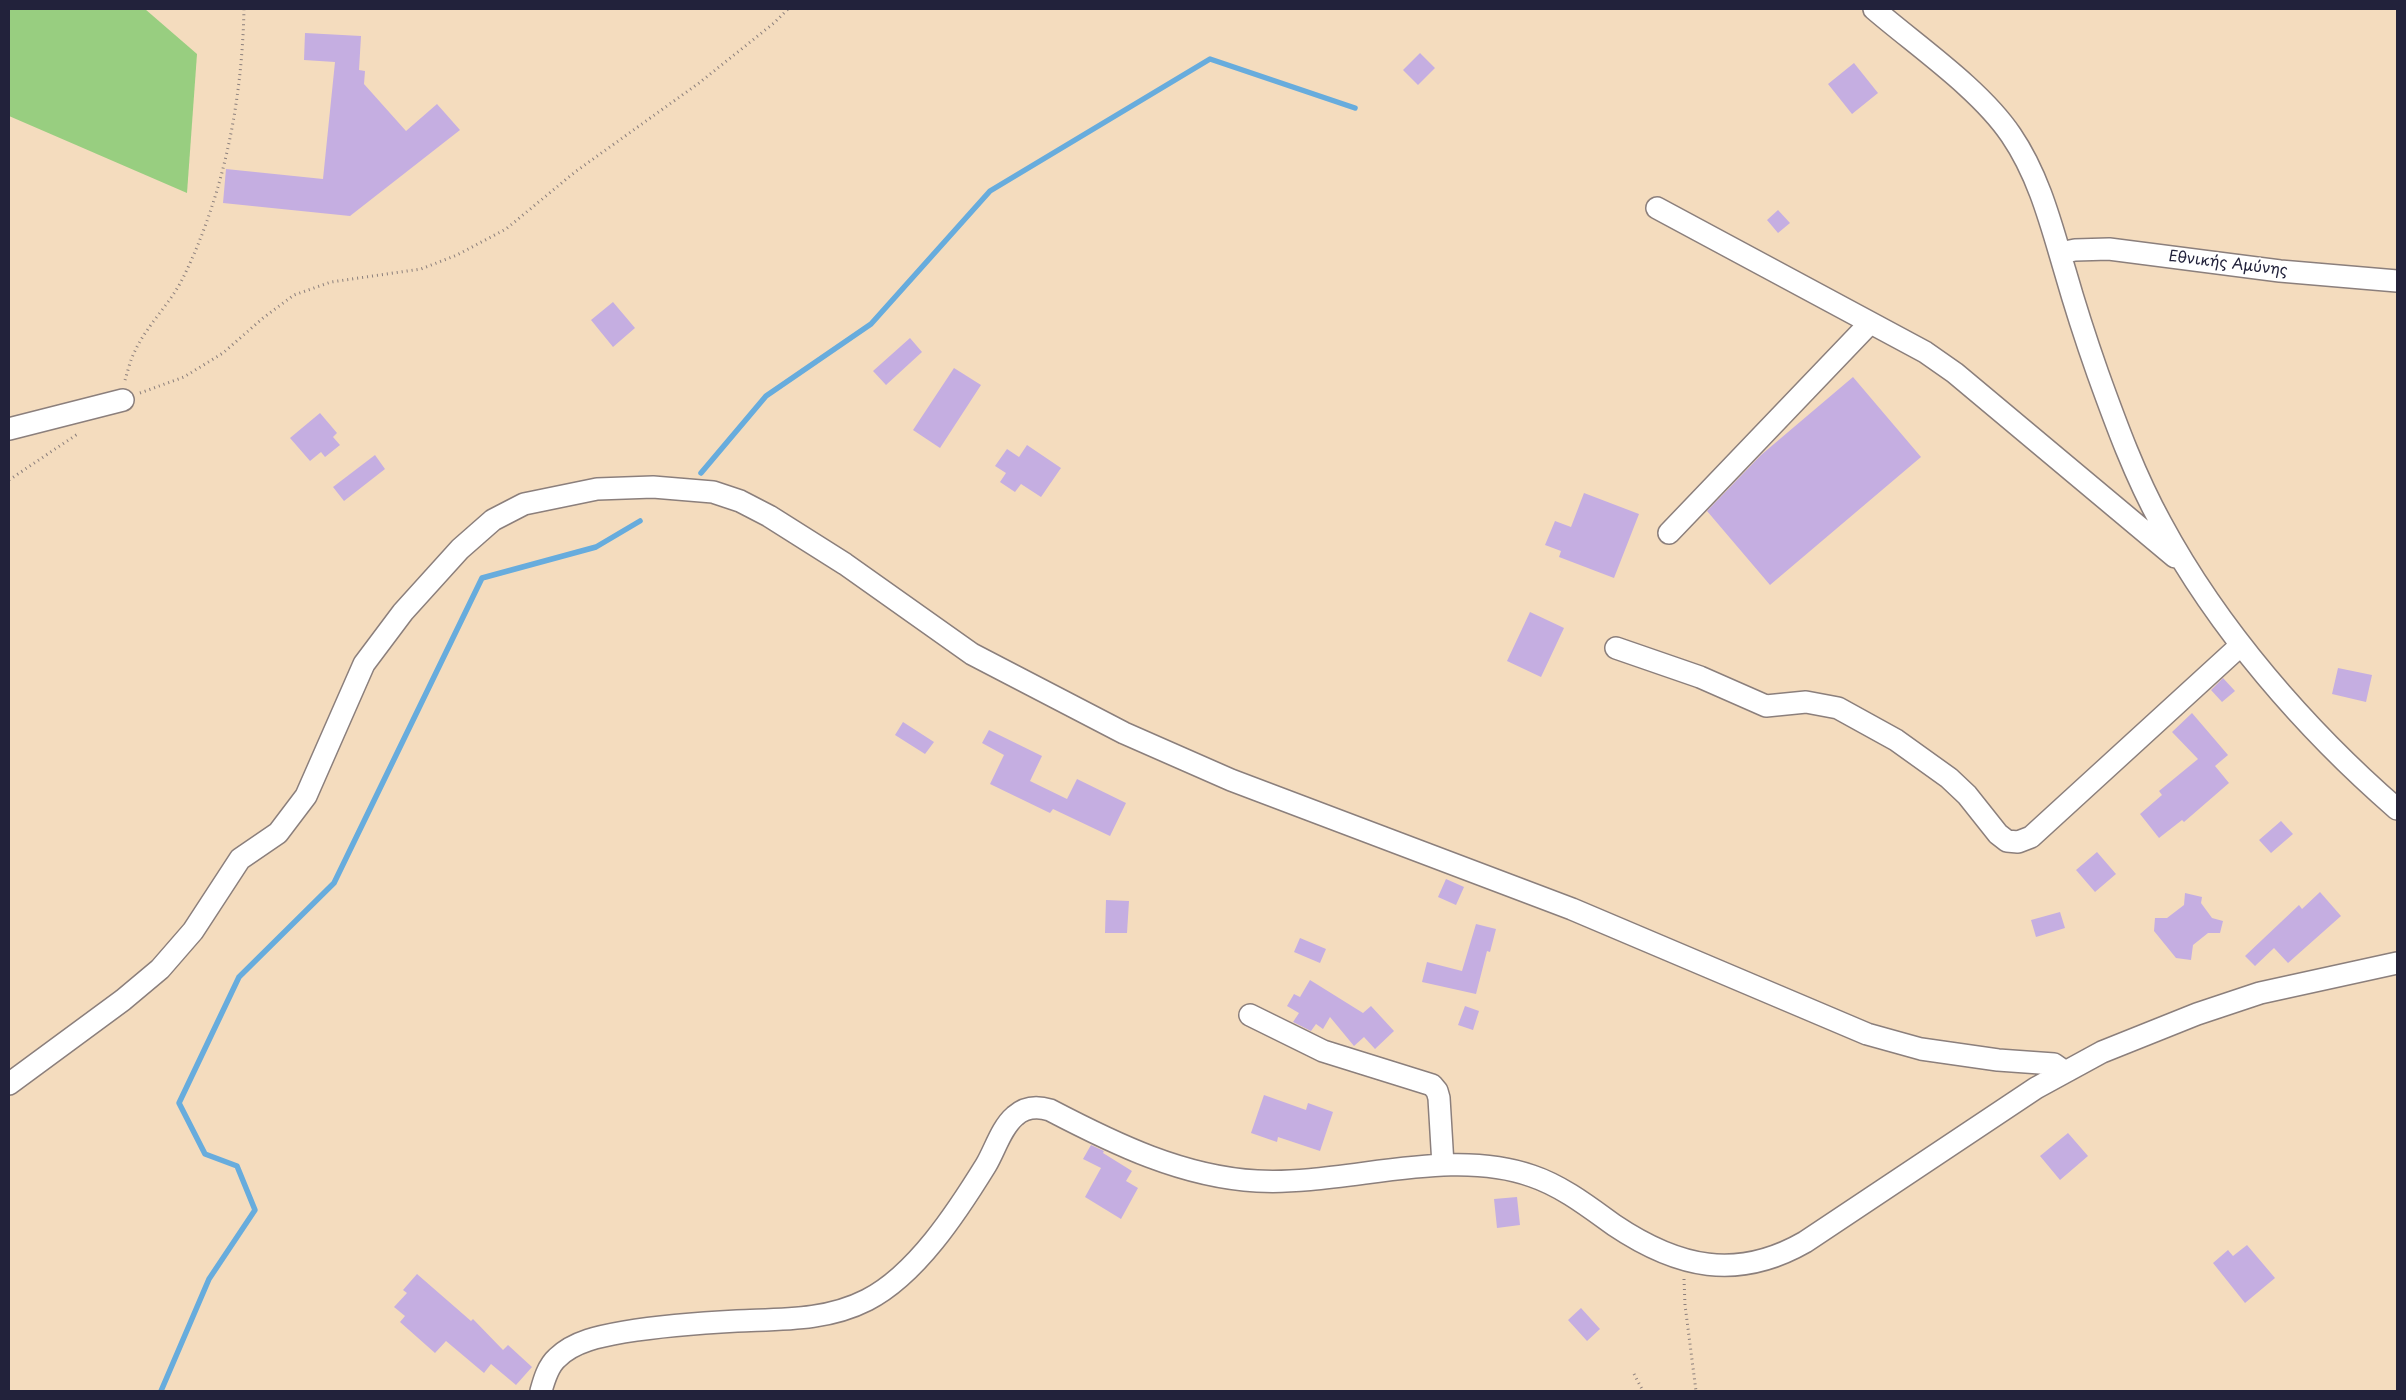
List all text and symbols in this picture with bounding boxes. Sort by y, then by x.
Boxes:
street label: Εθνικής Αμύνης [2167,248,2289,280]

